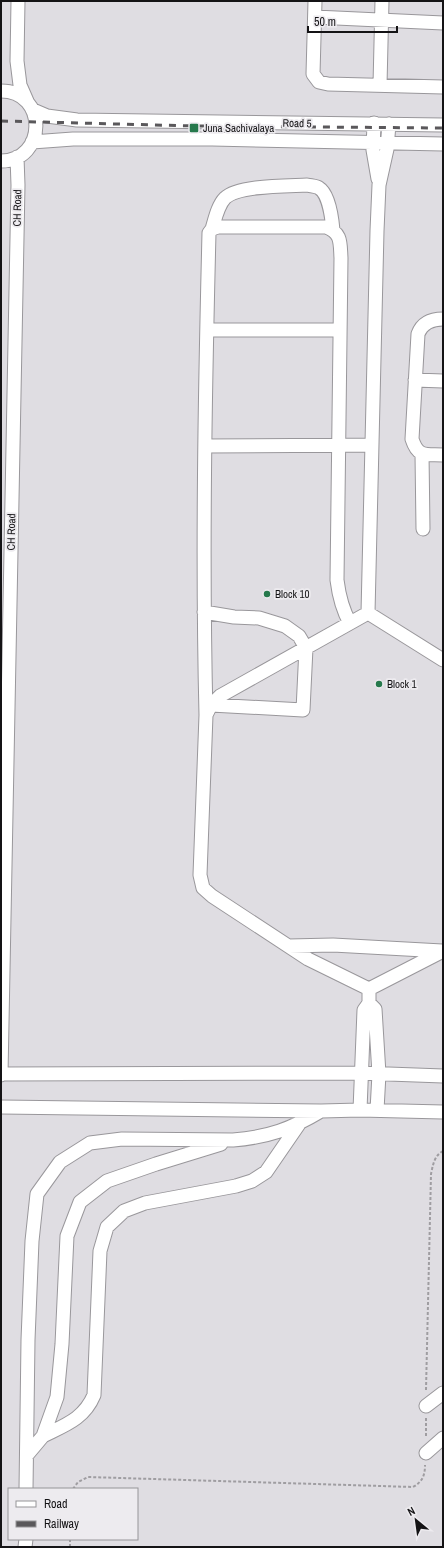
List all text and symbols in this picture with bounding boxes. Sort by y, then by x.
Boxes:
scale bar [308,8,397,34]
text: 50 m [314,14,336,30]
street label: Road 5 [282,116,312,130]
place label: Juna Sachivalaya [203,121,274,135]
marker: Juna Sachivalaya [188,122,200,134]
street label: CH Road [10,189,24,227]
street label: CH Road [4,513,18,551]
place label: Block 10 [275,587,310,601]
marker: Block 10 [262,589,272,599]
place label: Block 1 [387,677,417,691]
marker: Block 1 [374,679,384,689]
legend [8,1488,138,1540]
text: Road [44,1496,68,1512]
north arrow [396,1500,436,1540]
text: N [405,1504,417,1519]
text: Railway [44,1516,79,1532]

